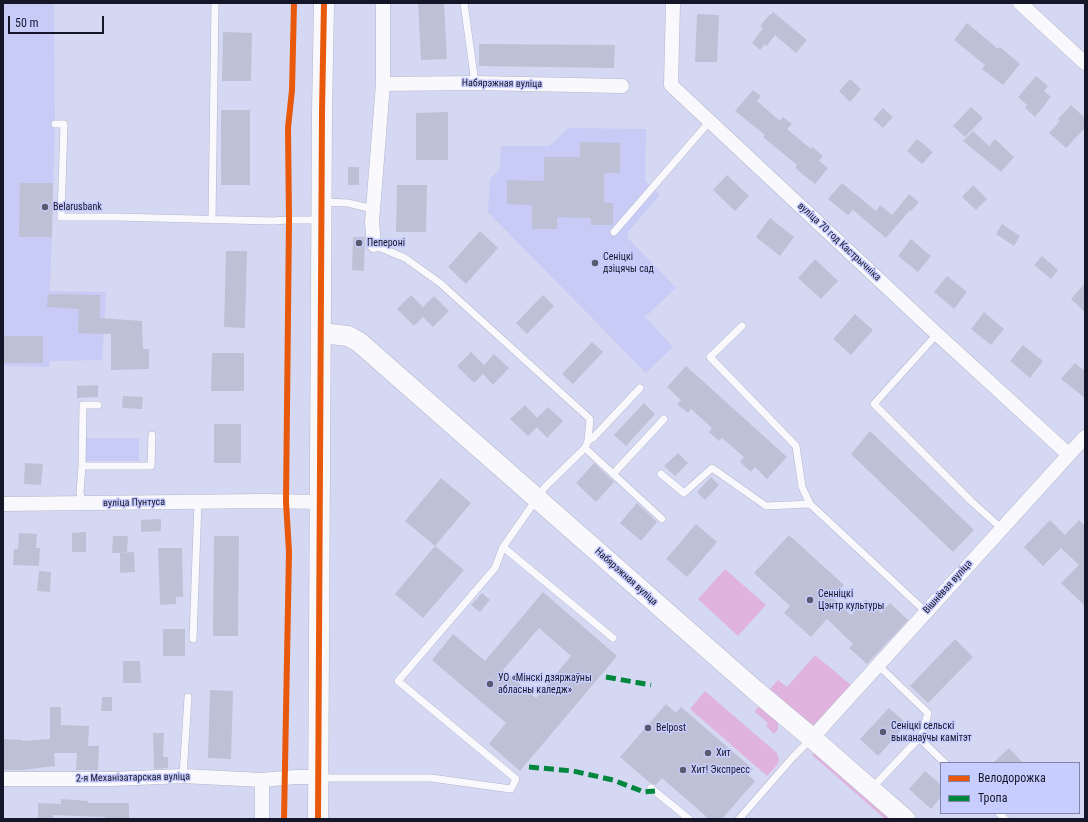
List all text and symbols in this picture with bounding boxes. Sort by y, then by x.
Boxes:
scale bar [10,8,106,34]
text: 50 m [15,16,39,30]
street label: Набярэжная вуліца [462,77,542,91]
street label: вуліца 70 год Кастрычніка [795,200,883,284]
place label: Belarusbank [53,201,102,213]
marker: Belarusbank [40,202,50,212]
place label: Пепероні [367,237,405,249]
marker: Пепероні [354,238,364,248]
place label: Сеніцкі дзіцячы сад [603,251,654,274]
marker: Сеніцкі дзіцячы сад [590,258,600,268]
street label: вуліца Пунтуса [103,496,165,510]
street label: Набярэжная вуліца [592,546,660,608]
street label: Вішнёвая вуліца [921,558,975,616]
place label: Сенніцкі Цэнтр культуры [818,588,884,612]
marker: Сенніцкі Цэнтр культуры [805,595,815,605]
place label: УО «Мінскі дзяржаўны абласны каледж» [498,672,592,696]
marker: УО «Мінскі дзяржаўны абласны каледж» [485,679,495,689]
place label: Сеніцкі сельскі выканаўчы камітэт [891,720,971,744]
place label: Belpost [656,722,686,734]
marker: Belpost [643,723,653,733]
marker: Сеніцкі сельскі выканаўчы камітэт [878,727,888,737]
place label: Хит [716,747,731,759]
marker: Хит [703,748,713,758]
legend [940,762,1080,814]
place label: Хит! Экспресс [691,764,750,776]
marker: Хит! Экспресс [678,765,688,775]
street label: 2-я Механізатарская вуліца [76,771,190,785]
text: Велодорожка [978,771,1046,785]
text: Тропа [978,791,1007,805]

